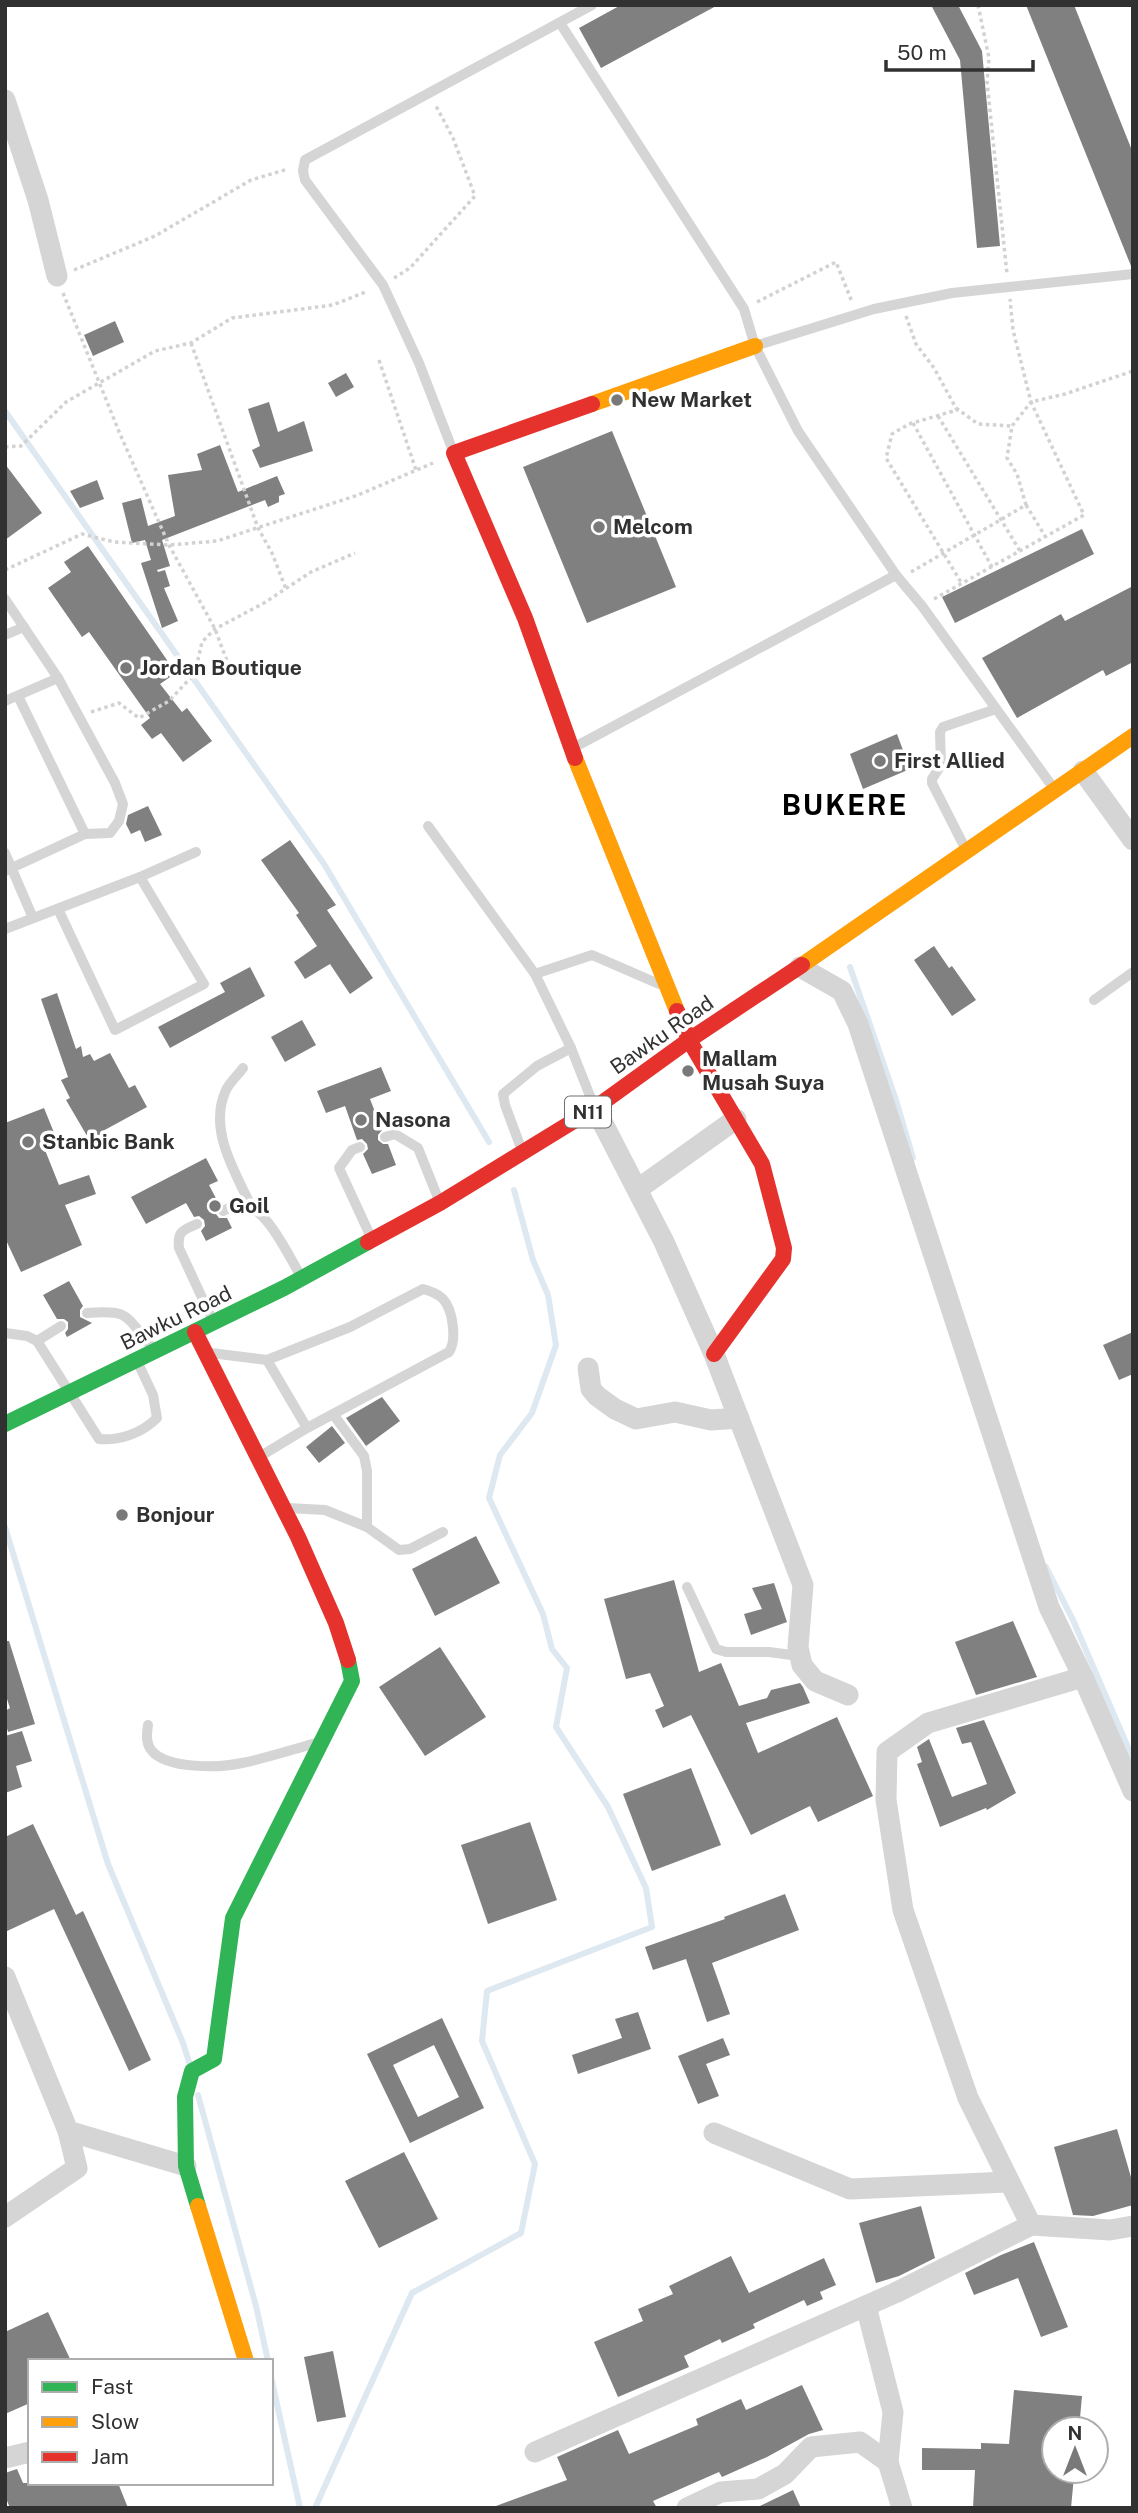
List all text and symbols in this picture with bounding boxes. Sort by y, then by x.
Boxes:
scale bar [886,28,1033,72]
text: 50 m [897,40,947,65]
place label: New Market [631,387,752,412]
marker: New Market [609,392,625,408]
place label: Melcom [613,514,693,539]
marker: Melcom [591,519,607,535]
place label: Jordan Boutique [140,655,302,680]
marker: Jordan Boutique [118,660,134,676]
place label: First Allied [894,748,1005,773]
marker: First Allied [872,753,888,769]
district label: BUKERE [782,788,908,821]
street label: Bawku Road [605,990,718,1079]
place label: Mallam Musah Suya [702,1046,824,1095]
marker: Mallam Musah Suya [680,1063,696,1079]
road number: N11 [565,1096,611,1128]
place label: Nasona [375,1107,451,1132]
marker: Nasona [353,1112,369,1128]
place label: Stanbic Bank [42,1129,175,1154]
marker: Stanbic Bank [20,1134,36,1150]
place label: Goil [229,1193,270,1218]
marker: Goil [207,1198,223,1214]
street label: Bawku Road [116,1280,235,1355]
place label: Bonjour [136,1502,215,1527]
marker: Bonjour [114,1507,130,1523]
legend [28,2359,273,2485]
text: Fast [91,2374,133,2399]
text: Slow [91,2409,139,2434]
north arrow [1040,2415,1110,2485]
text: N [1068,2422,1082,2444]
text: Jam [91,2444,129,2469]

